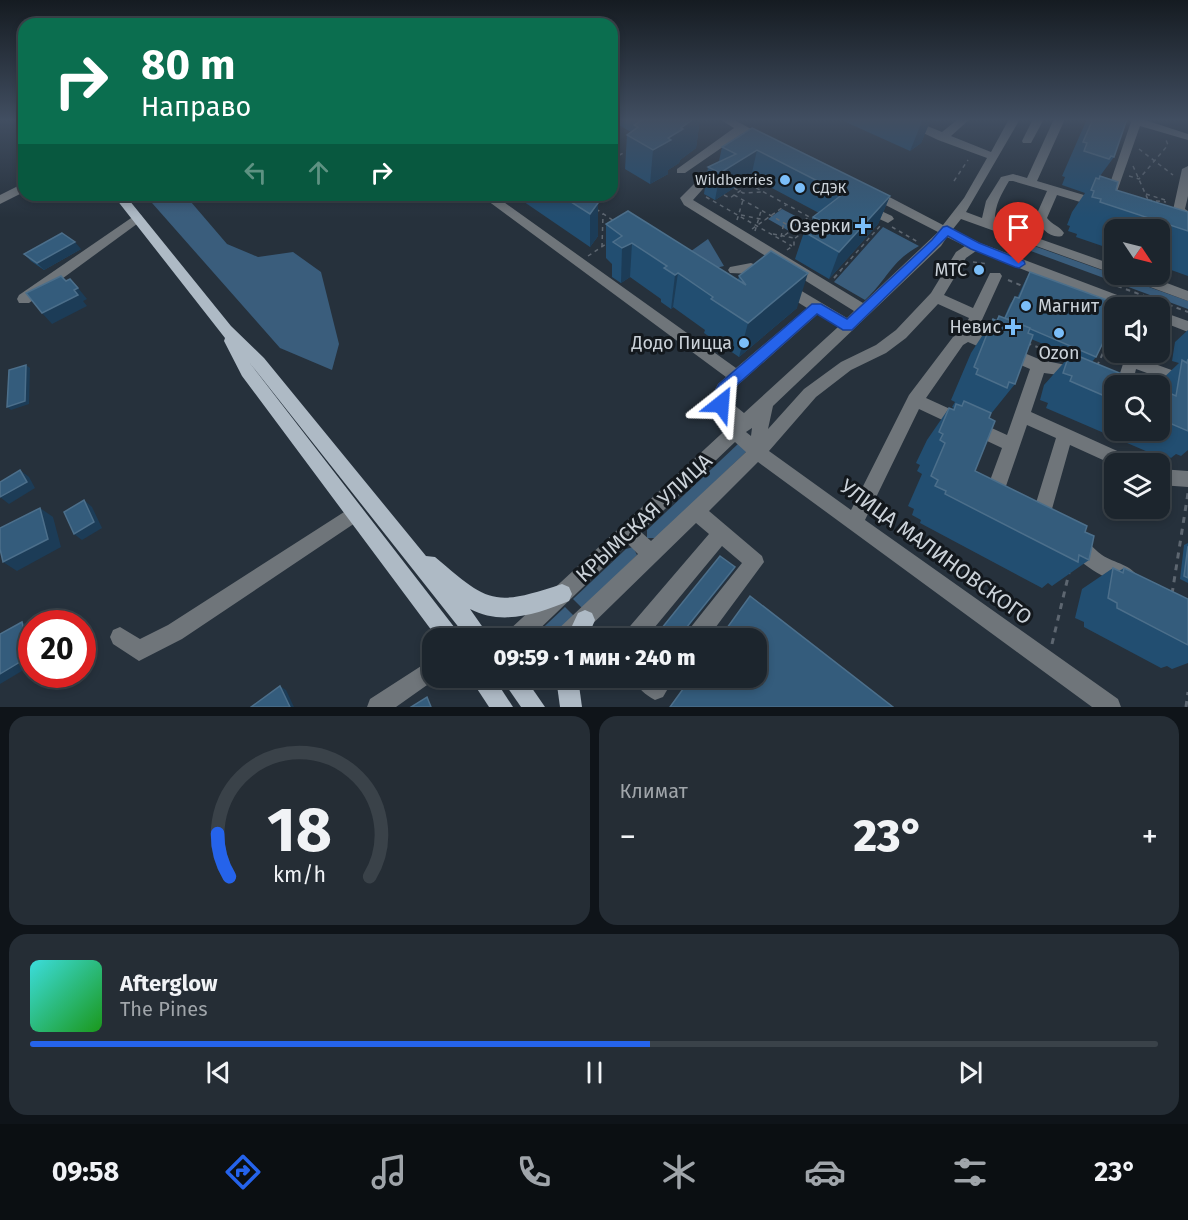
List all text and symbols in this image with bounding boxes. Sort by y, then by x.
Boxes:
text: 80 m [141,40,235,90]
icon: right [42,42,120,120]
text: Направо [141,91,251,123]
icon: left [239,156,272,189]
icon: ahead [302,156,335,189]
icon: right [365,156,398,189]
place label: Wildberries [695,171,773,189]
marker: Wildberries [778,173,792,187]
place label: СДЭК [812,179,847,197]
marker: СДЭК [793,181,807,195]
pin [993,202,1044,264]
icon: arrive [1002,211,1035,244]
place label: Озерки [789,215,851,237]
marker: Озерки [856,219,870,233]
north arrow [1104,219,1170,285]
map controls [1104,219,1170,519]
place label: МТС [934,259,967,281]
marker: МТС [972,263,986,277]
place label: Магнит [1038,295,1100,317]
button: sound [1104,297,1170,363]
marker: Магнит [1019,299,1033,313]
place label: Невис [949,316,1001,338]
marker: Невис [1006,320,1020,334]
marker: Ozon [1052,326,1066,340]
place label: Додо Пицца [631,332,732,354]
marker: Додо Пицца [737,336,751,350]
place label: Ozon [1038,342,1080,364]
position arrow [689,372,753,436]
button: search [1104,375,1170,441]
street label: КРЫМСКАЯ УЛИЦА [570,448,718,588]
button: layers [1104,453,1170,519]
street label: УЛИЦА МАЛИНОВСКОГО [835,474,1037,630]
speed limit sign: 20 [18,610,96,688]
text: 09:59 · 1 мин · 240 m [494,644,695,671]
text: Климат [620,779,688,803]
text: 18 [267,793,332,868]
text: 23° [854,809,924,863]
text: − [620,817,636,857]
text: + [1142,817,1158,857]
text: km/h [273,863,326,889]
text: Afterglow [120,970,217,997]
text: The Pines [120,997,207,1021]
icon: previous [202,1056,235,1089]
icon: pause [578,1056,611,1089]
icon: next [954,1056,987,1089]
icon: directions [222,1151,264,1193]
icon: music [368,1151,410,1193]
icon: phone [513,1151,555,1193]
icon: climate [658,1151,700,1193]
icon: car [804,1151,846,1193]
icon: filters [949,1151,991,1193]
text: 09:58 [52,1156,119,1188]
text: 23° [1094,1156,1136,1188]

